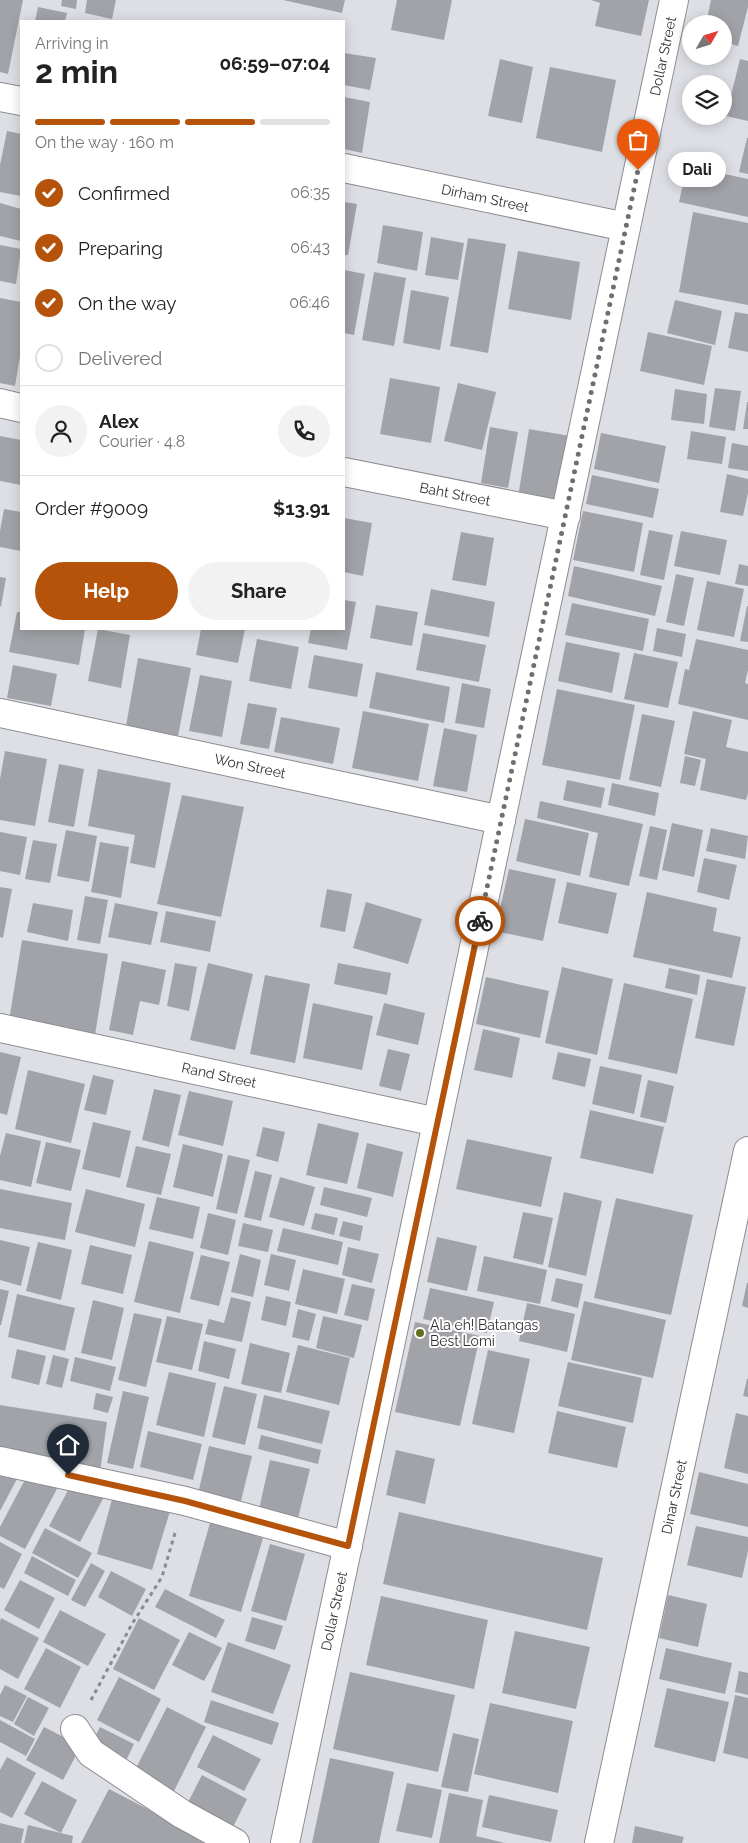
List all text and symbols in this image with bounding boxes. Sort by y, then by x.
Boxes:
street label: Dollar Street [647,15,679,97]
north arrow [682,15,732,65]
map controls [682,15,732,125]
text: Arriving in [35,34,109,53]
text: 06:59–07:04 [219,52,330,74]
text: 2 min [35,53,118,90]
button: layers [682,75,732,125]
pin [617,119,659,170]
icon: bag [624,126,652,154]
text: On the way · 160 m [35,133,174,152]
callout: Dali [668,152,726,188]
text: Dali [682,160,712,179]
icon: check [35,179,63,207]
street label: Dirham Street [440,181,530,215]
text: Confirmed [78,182,170,204]
text: 06:35 [290,183,330,202]
icon: check [35,234,63,262]
text: Preparing [78,237,163,259]
text: 06:43 [290,238,330,257]
icon: check [35,289,63,317]
text: On the way [78,292,177,314]
text: 06:46 [289,293,330,312]
text: Delivered [78,347,162,369]
button: person [35,405,87,457]
button: phone [278,405,330,457]
text: Alex [99,410,139,432]
text: Courier · 4.8 [99,432,185,451]
street label: Baht Street [418,479,492,509]
text: Order #9009 [35,497,148,519]
text: $13.91 [273,497,330,519]
button: Help [35,562,178,620]
button: Share [188,562,330,620]
street label: Won Street [213,751,287,781]
courier [455,896,505,946]
icon: bike [466,907,494,935]
street label: Rand Street [180,1059,258,1091]
place label: Ala eh! Batangas Best Lomi [430,1317,539,1349]
marker: Ala eh! Batangas Best Lomi [414,1327,426,1339]
pin [47,1424,89,1475]
icon: home [54,1431,82,1459]
street label: Dinar Street [658,1458,690,1536]
street label: Dollar Street [318,1570,350,1652]

